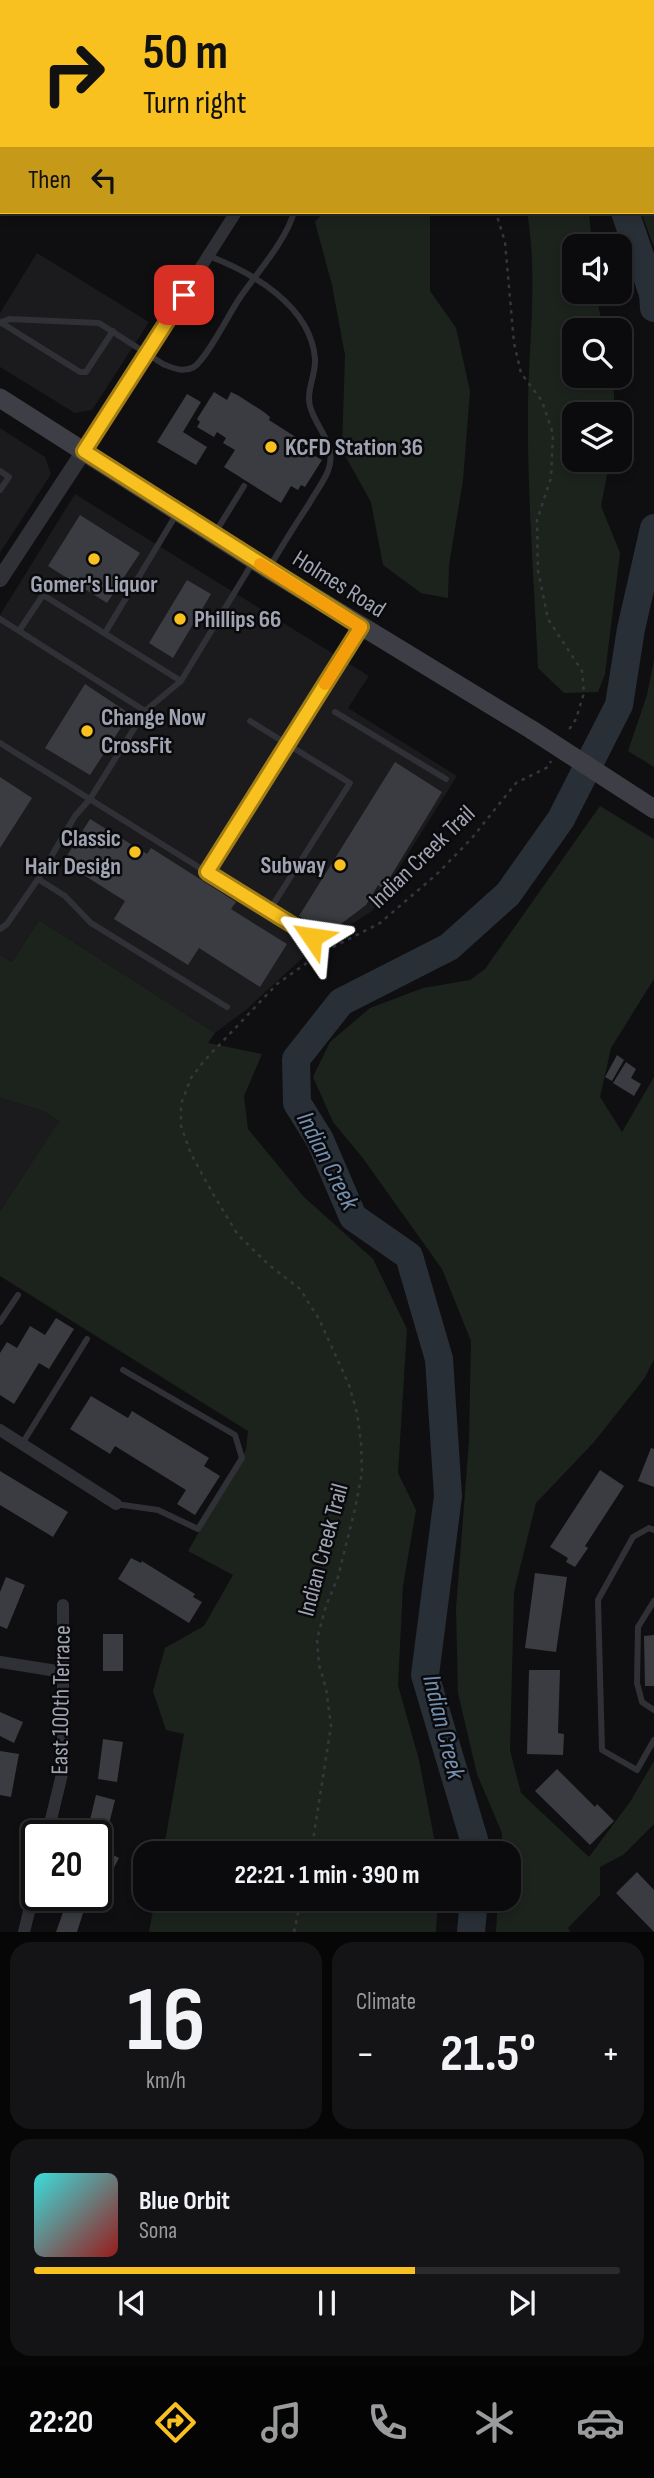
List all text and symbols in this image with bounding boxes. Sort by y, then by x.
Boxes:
text: 50 m [143,24,228,83]
icon: right [28,28,119,119]
text: Turn right [143,84,247,123]
icon: left [85,161,123,199]
text: Then [28,165,71,196]
map controls [562,234,632,472]
button: sound [562,234,632,304]
pin [154,265,214,325]
icon: arrive [165,276,203,314]
button: search [562,318,632,388]
button: layers [562,402,632,472]
place label: KCFD Station 36 [285,433,423,462]
marker: KCFD Station 36 [263,439,279,455]
street label: Holmes Road [287,544,391,624]
marker: Gomer's Liquor [86,551,102,567]
place label: Gomer's Liquor [30,570,158,599]
place label: Phillips 66 [194,605,281,634]
marker: Phillips 66 [172,611,188,627]
place label: Change Now CrossFit [101,703,207,760]
marker: Change Now CrossFit [79,723,95,739]
street label: Indian Creek Trail [363,799,481,915]
place label: Classic Hair Design [25,824,121,881]
marker: Classic Hair Design [127,844,143,860]
place label: Subway [261,851,326,880]
marker: Subway [332,857,348,873]
position arrow [275,900,349,974]
water label: Indian Creek [289,1107,365,1216]
street label: Indian Creek Trail [291,1481,355,1619]
street label: East 100th Terrace [45,1625,77,1775]
water label: Indian Creek [415,1672,471,1783]
speed limit sign: 20 [21,1820,112,1911]
text: 22:21 · 1 min · 390 m [235,1860,419,1891]
text: 16 [127,1967,205,2076]
text: Climate [356,1988,416,2016]
text: 21.5° [440,2023,536,2086]
text: − [356,2032,375,2077]
text: + [601,2032,620,2077]
text: km/h [146,2067,186,2095]
text: Blue Orbit [139,2186,230,2217]
text: Sona [139,2217,177,2245]
icon: previous [113,2284,151,2322]
icon: pause [308,2284,346,2322]
icon: next [503,2284,541,2322]
icon: directions [151,2398,200,2447]
icon: music [257,2398,306,2447]
icon: phone [363,2398,412,2447]
icon: climate [470,2398,519,2447]
icon: car [576,2398,625,2447]
text: 22:20 [29,2403,93,2442]

